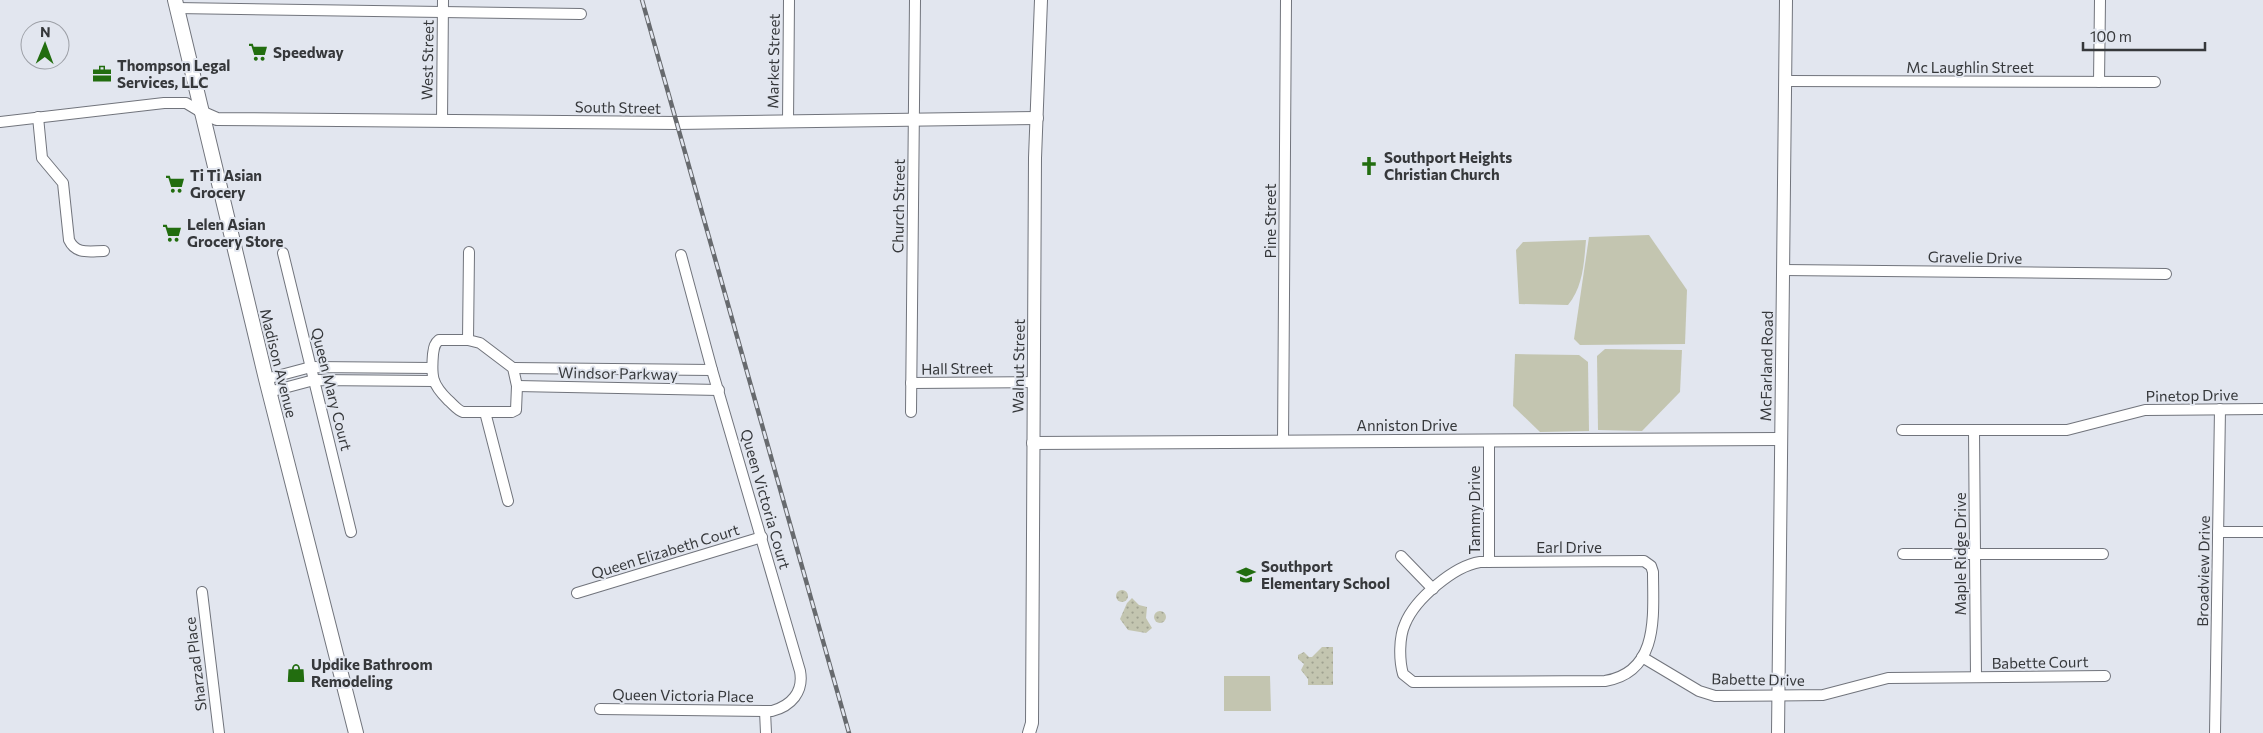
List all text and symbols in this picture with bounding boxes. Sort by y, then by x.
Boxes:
street label: Market Street [763,13,783,109]
north arrow [20,20,70,70]
street label: West Street [417,20,437,100]
scale bar [2083,20,2206,52]
text: N [40,23,51,40]
text: 100 m [2090,27,2132,45]
supermarket icon: Speedway [247,41,269,63]
place label: Speedway [273,43,344,61]
place label: Thompson Legal Services, LLC [117,56,230,91]
street label: Mc Laughlin Street [1906,58,2034,76]
office icon: Thompson Legal Services, LLC [91,63,113,85]
street label: South Street [575,97,661,117]
place label: Southport Heights Christian Church [1384,148,1512,183]
church icon: Southport Heights Christian Church [1358,155,1380,177]
street label: Church Street [888,159,908,253]
place label: Ti Ti Asian Grocery [190,166,262,201]
supermarket icon: Ti Ti Asian Grocery [164,173,186,195]
street label: Pine Street [1261,183,1279,259]
place label: Lelen Asian Grocery Store [187,215,283,250]
supermarket icon: Lelen Asian Grocery Store [161,222,183,244]
street label: Gravelie Drive [1928,247,2023,267]
street label: Madison Avenue [257,307,301,420]
street label: McFarland Road [1756,310,1776,422]
street label: Walnut Street [1008,319,1028,413]
street label: Queen Mary Court [308,326,356,452]
street label: Hall Street [921,358,993,378]
street label: Windsor Parkway [558,363,678,383]
street label: Pinetop Drive [2146,385,2239,405]
street label: Anniston Drive [1357,416,1458,434]
street label: Queen Victoria Court [737,427,795,571]
street label: Tammy Drive [1465,465,1483,555]
street label: Maple Ridge Drive [1951,492,1969,616]
street label: Broadview Drive [2193,515,2213,627]
street label: Queen Elizabeth Court [589,520,741,582]
street label: Earl Drive [1536,538,1602,556]
place label: Southport Elementary School [1261,557,1390,592]
school or university icon: Southport Elementary School [1235,564,1257,586]
street label: Sharzad Place [180,616,210,712]
street label: Babette Court [1991,652,2089,672]
place label: Updike Bathroom Remodeling [311,655,433,690]
shop icon: Updike Bathroom Remodeling [285,662,307,684]
street label: Babette Drive [1711,669,1805,689]
street label: Queen Victoria Place [612,685,754,705]

